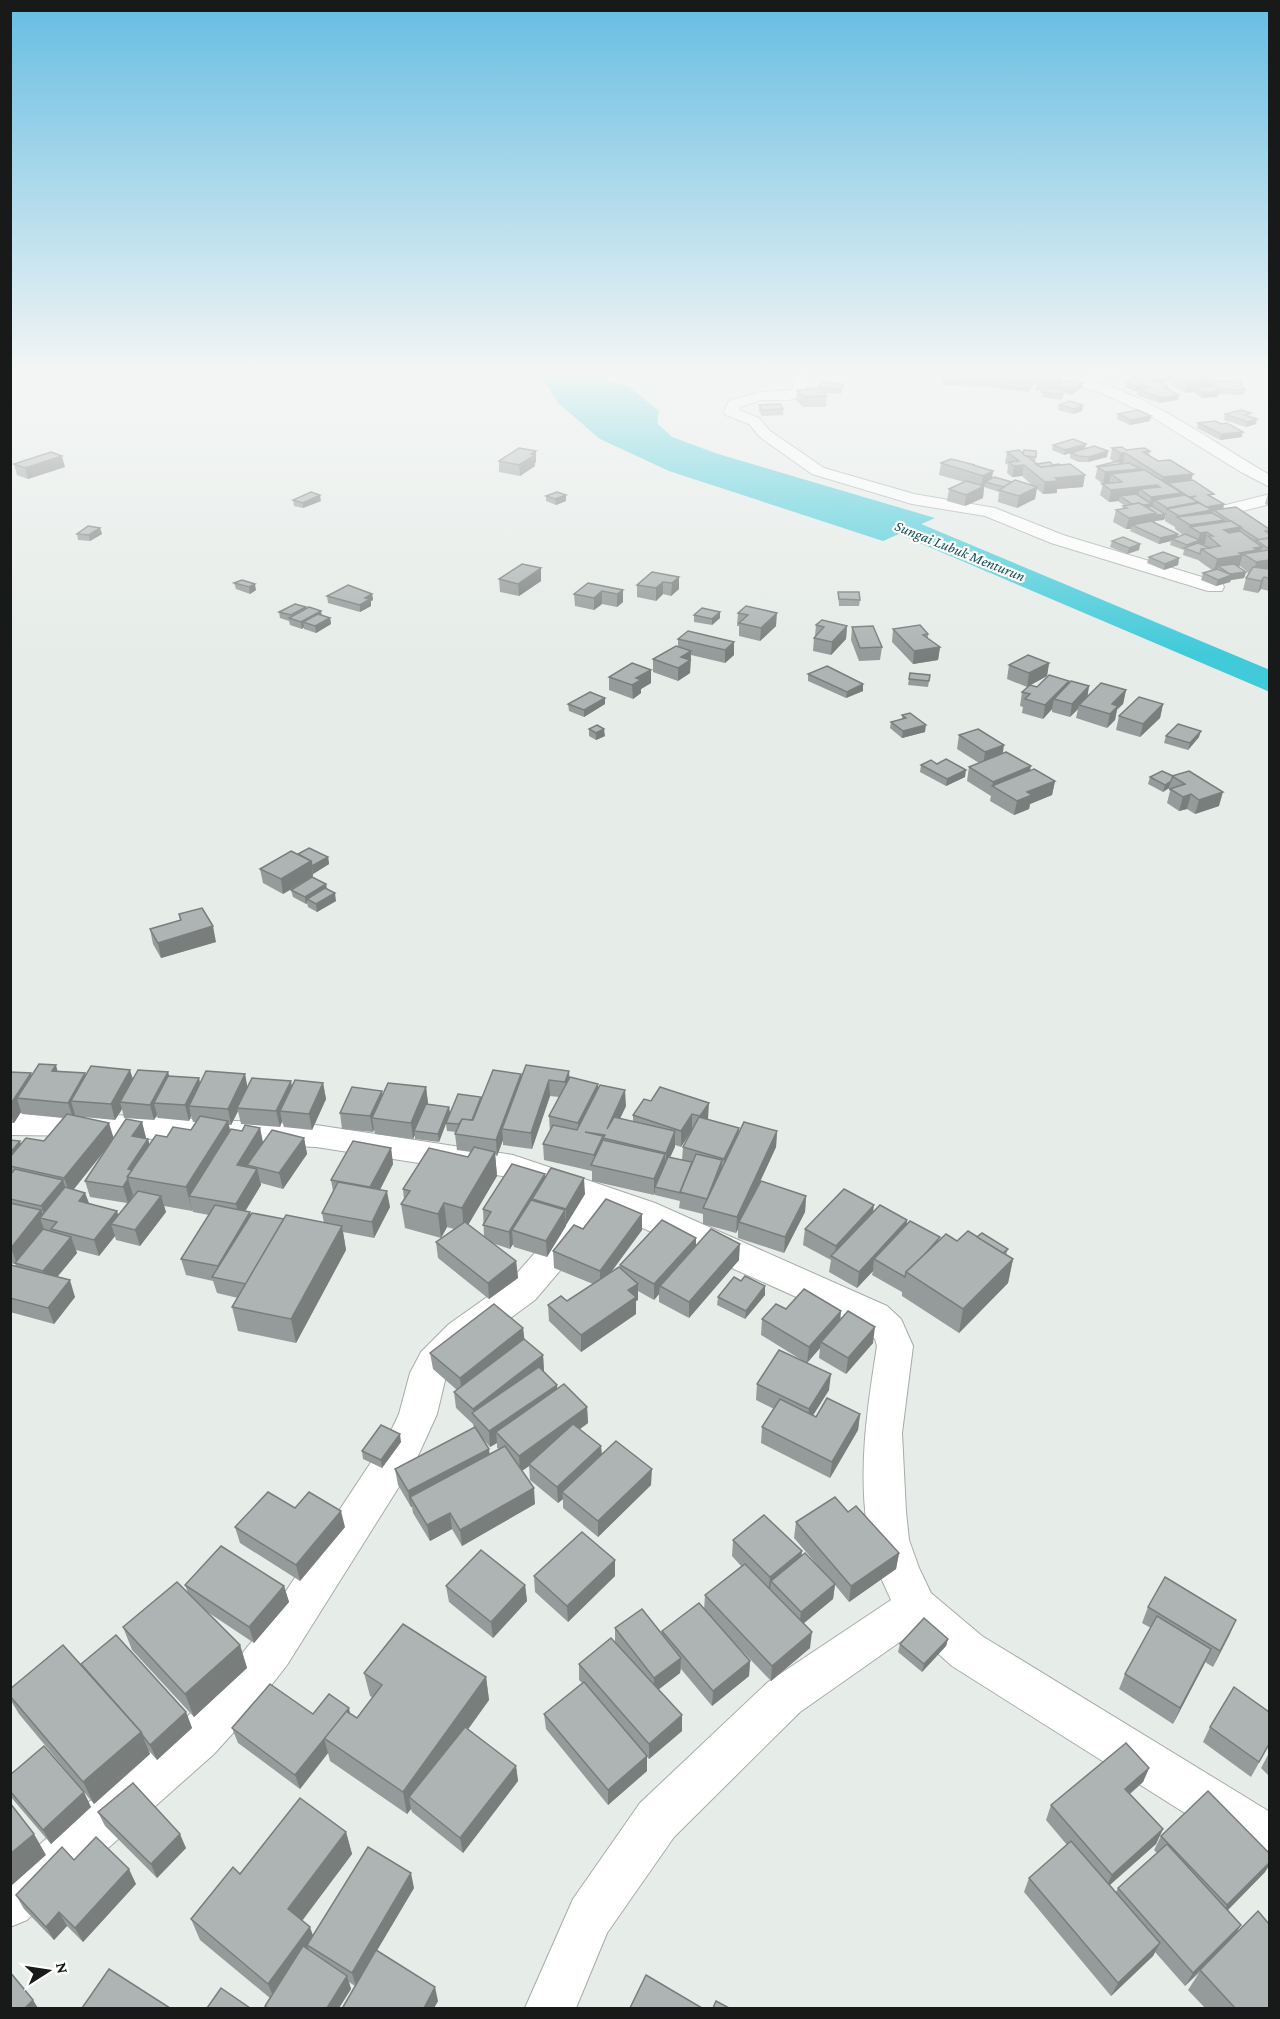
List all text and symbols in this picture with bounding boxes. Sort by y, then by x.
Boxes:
water label: Sungai Lubuk Menturun [892,518,1028,586]
north arrow [18,1941,78,2001]
text: N [53,1961,72,1975]

